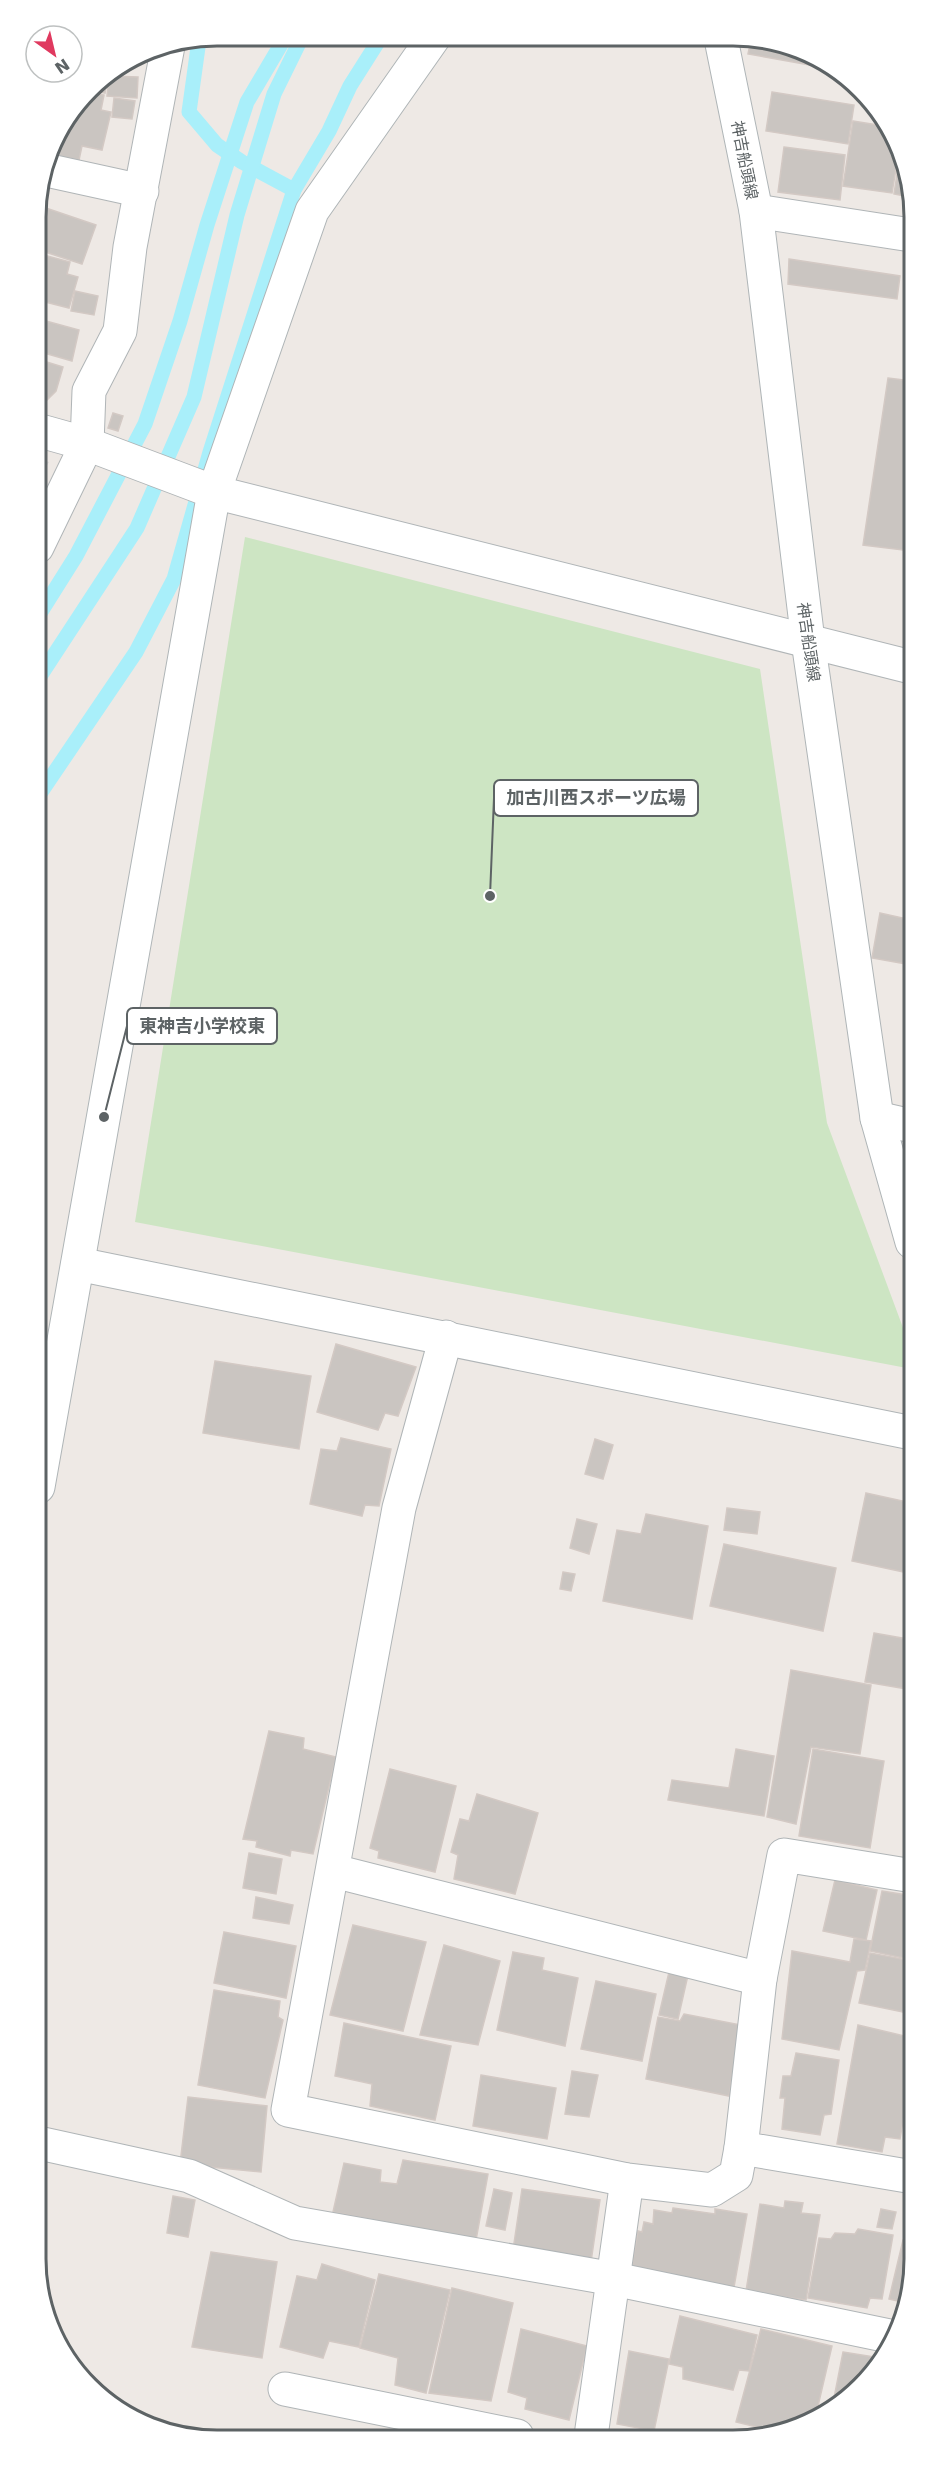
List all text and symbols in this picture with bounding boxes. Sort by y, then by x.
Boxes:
north arrow [24,24,84,84]
text: N [51,54,73,78]
street label: 神吉船頭線 [728,119,761,201]
street label: 神吉船頭線 [794,601,823,683]
callout: 加古川西スポーツ広場 [494,780,698,816]
text: 加古川西スポーツ広場 [506,787,686,808]
callout: 東神吉小学校東 [127,1008,277,1044]
text: 東神吉小学校東 [139,1015,265,1036]

